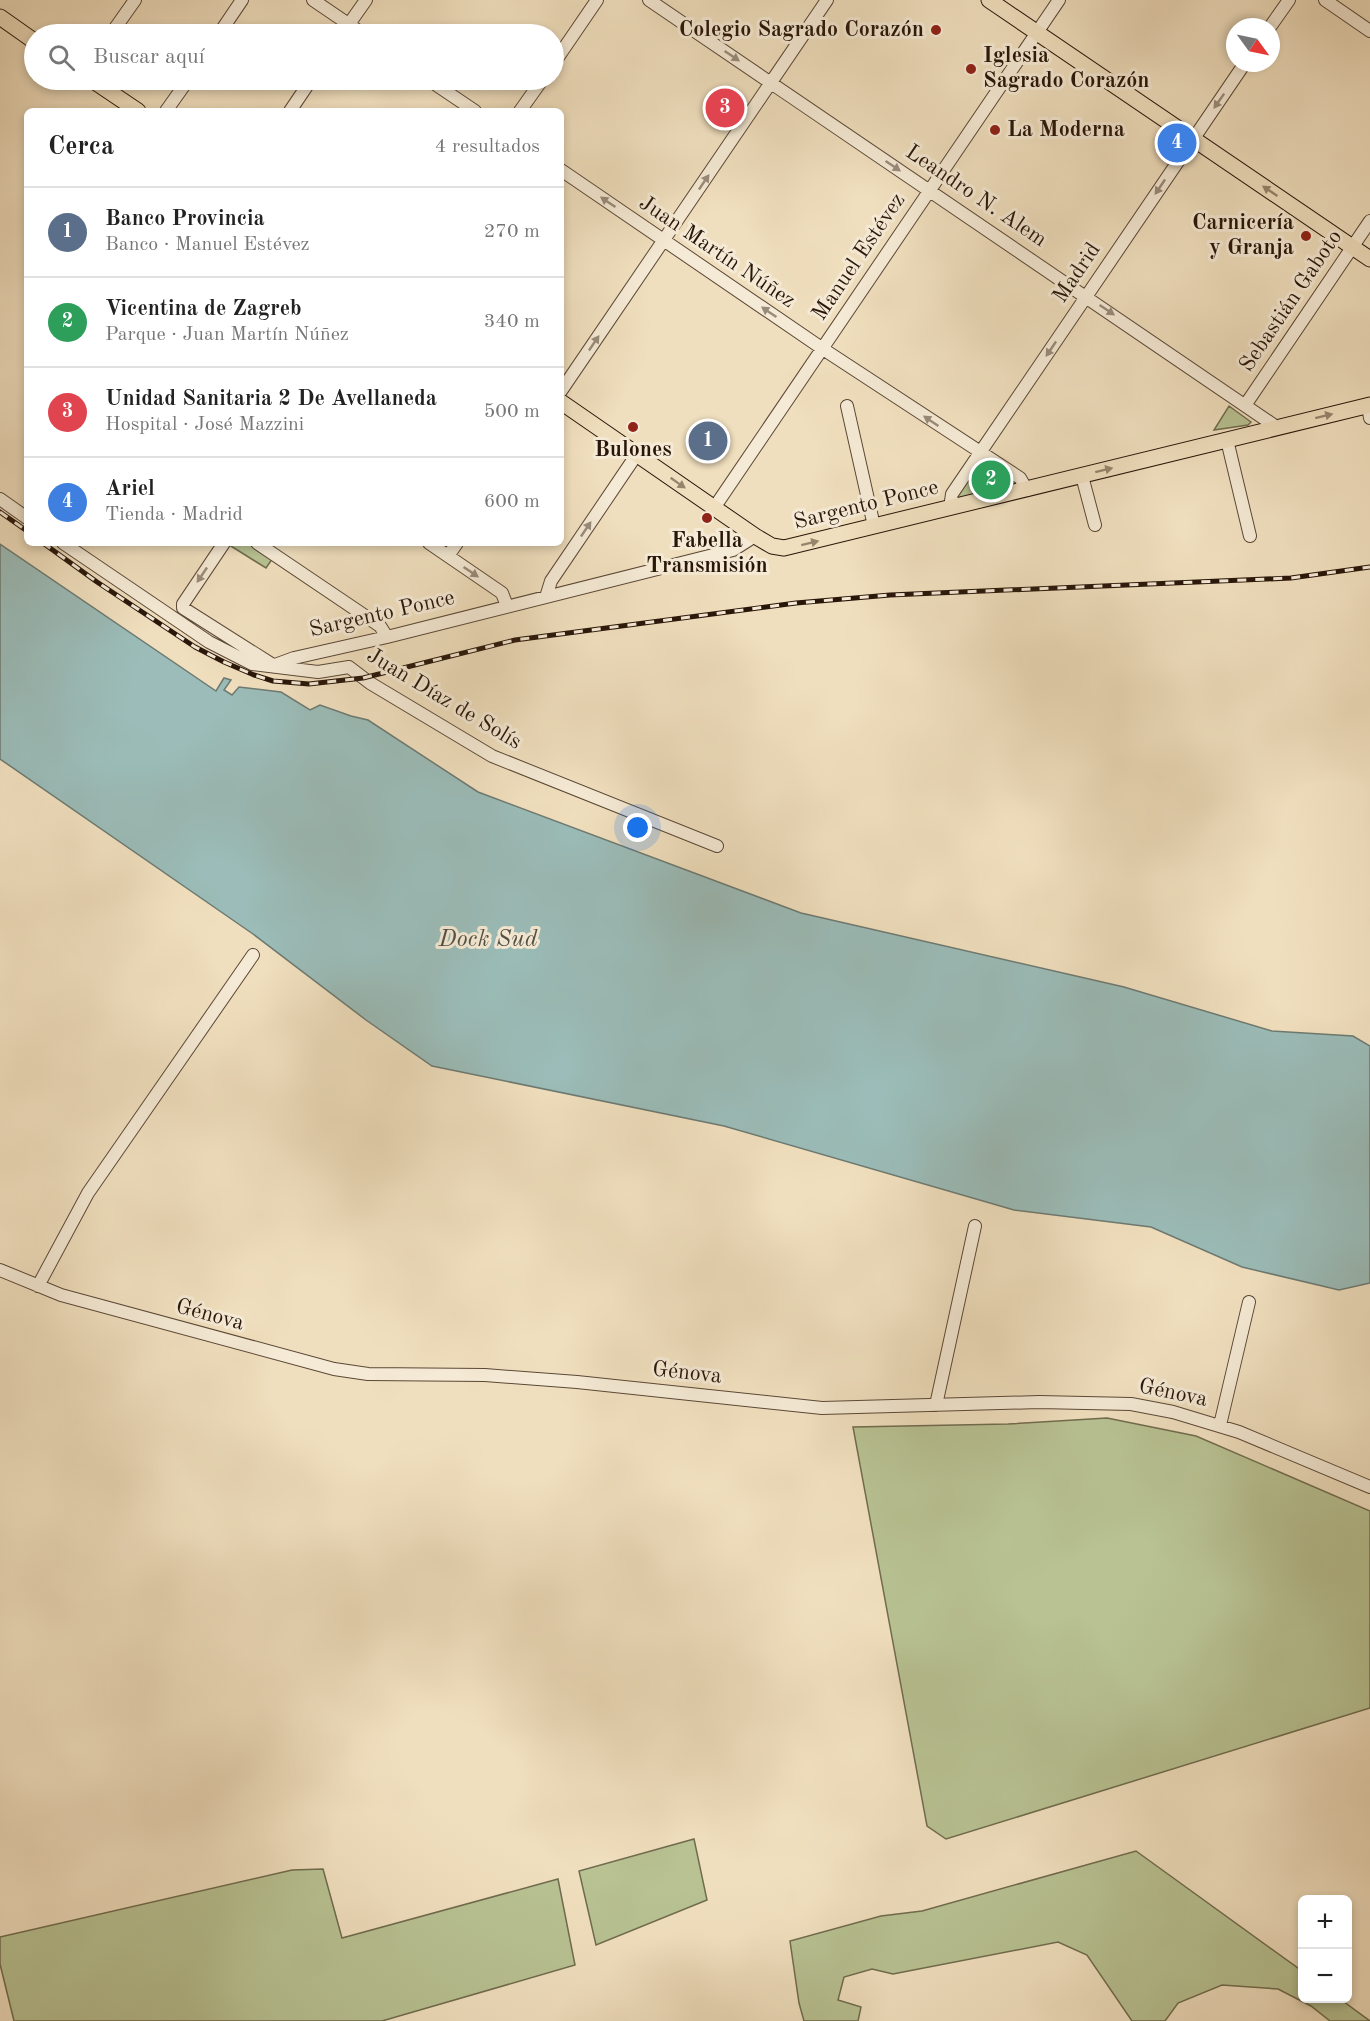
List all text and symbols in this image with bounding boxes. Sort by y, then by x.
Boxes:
north arrow [1226,18,1280,72]
place label: Colegio Sagrado Corazón [679,19,924,41]
marker: Colegio Sagrado Corazón [929,23,943,37]
search box [24,24,564,90]
icon: search [45,41,78,74]
place label: Iglesia Sagrado Corazón [983,45,1150,92]
text: Buscar aquí [93,46,205,68]
one-way arrow [724,50,740,61]
marker: Iglesia Sagrado Corazón [964,62,978,76]
pin: 3 [706,86,744,130]
one-way arrow [1214,93,1225,109]
place label: La Moderna [1007,119,1125,141]
pin: 4 [1158,120,1196,166]
marker: La Moderna [988,123,1002,137]
text: Cerca [48,134,114,160]
text: 4 resultados [435,137,540,157]
street label: Leandro N. Alem [902,141,1050,251]
one-way arrow [885,160,902,171]
one-way arrow [698,174,709,190]
one-way arrow [1154,179,1166,195]
one-way arrow [1262,185,1278,197]
street label: Manuel Estévez [808,189,910,325]
street label: Juan Martín Núñez [635,192,799,312]
one-way arrow [600,196,616,208]
text: Banco Provincia [105,208,265,230]
place label: Carnicería y Granja [1192,212,1294,259]
text: 1 [62,222,73,242]
text: 270 m [484,222,540,242]
street label: Sebastián Gaboto [1236,226,1346,376]
marker: Carnicería y Granja [1299,229,1313,243]
text: Banco · Manuel Estévez [105,235,310,255]
street label: Madrid [1049,239,1105,307]
text: Vicentina de Zagreb [105,298,302,320]
one-way arrow [1099,305,1115,316]
one-way arrow [761,306,777,318]
text: 2 [62,312,73,332]
text: 340 m [484,312,540,332]
text: Parque · Juan Martín Núñez [105,325,349,345]
one-way arrow [588,335,599,351]
one-way arrow [1046,341,1057,357]
text: Unidad Sanitaria 2 De Avellaneda [105,388,437,410]
text: 3 [62,402,73,422]
text: 500 m [484,402,540,422]
one-way arrow [1315,411,1333,421]
text: Hospital · José Mazzini [105,415,304,435]
one-way arrow [923,416,939,427]
pin: 1 [688,418,728,464]
marker: Bulones [626,420,640,434]
place label: Bulones [594,439,672,461]
pin: 2 [972,458,1010,502]
one-way arrow [1095,465,1113,475]
street label: Sargento Ponce [791,476,941,534]
one-way arrow [670,477,686,489]
text: Ariel [105,478,155,500]
text: 4 [62,492,73,512]
text: 600 m [484,492,540,512]
text: Tienda · Madrid [105,505,243,525]
marker: Fabella Transmisión [700,511,714,525]
one-way arrow [580,521,591,537]
place label: Fabella Transmisión [646,530,768,577]
one-way arrow [801,537,819,547]
one-way arrow [463,566,479,578]
one-way arrow [197,567,208,583]
street label: Sargento Ponce [307,587,457,641]
street label: Juan Díaz de Solís [363,644,525,754]
your location [623,813,652,842]
water label: Dock Sud [437,928,538,952]
street label: Génova [174,1295,247,1335]
street label: Génova [651,1358,723,1388]
street label: Génova [1137,1375,1209,1411]
map controls [1298,1895,1352,2003]
button: + [1298,1895,1352,1949]
button: − [1298,1949,1352,2003]

